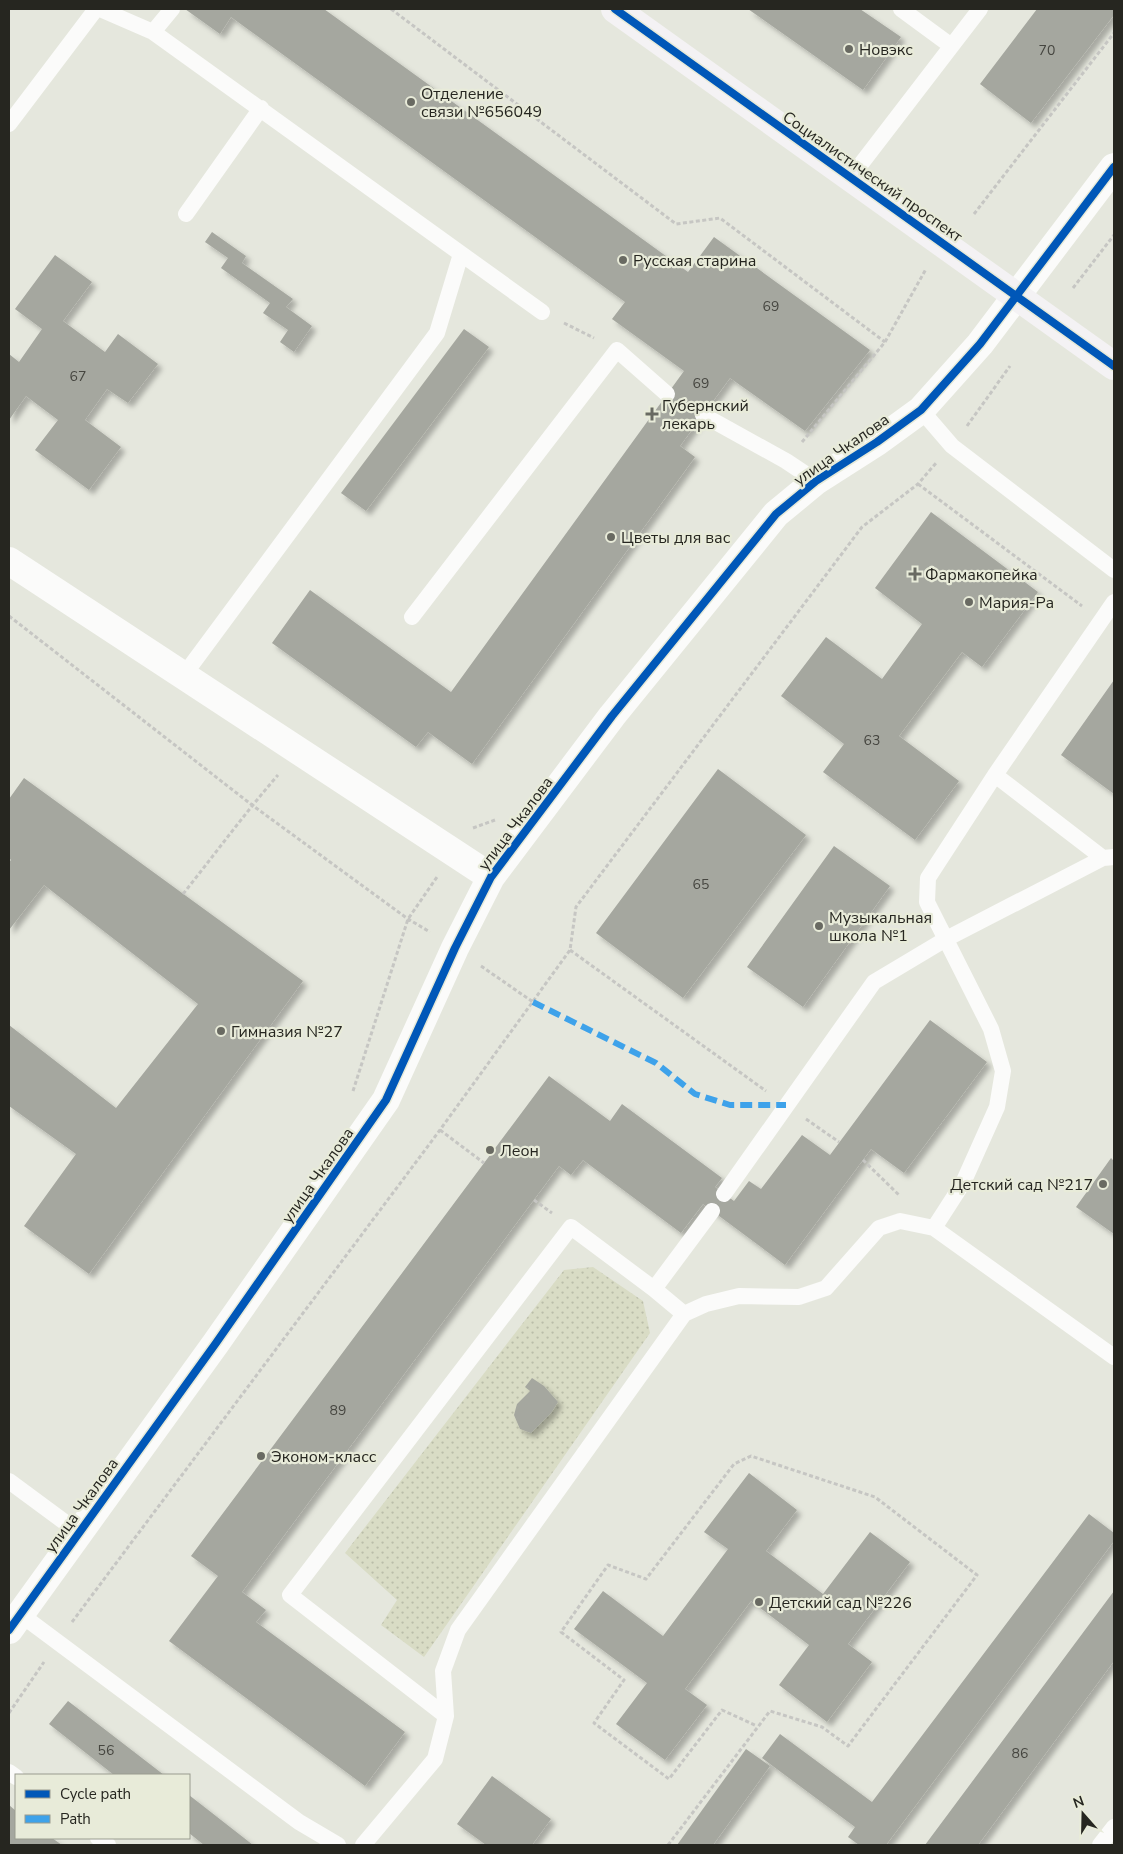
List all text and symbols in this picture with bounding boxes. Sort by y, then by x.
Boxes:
place label: Новэкс [859,39,913,61]
house number: 70 [1039,41,1055,60]
marker: Новэкс [843,43,855,55]
place label: Отделение связи №656049 [421,83,542,123]
marker: Отделение связи №656049 [405,96,417,108]
street label: Социалистический проспект [778,106,968,248]
place label: Русская старина [633,250,756,272]
marker: Русская старина [617,254,629,266]
house number: 69 [763,297,779,316]
house number: 67 [70,367,86,386]
house number: 69 [693,374,709,393]
place label: Губернский лекарь [662,395,749,435]
marker: Губернский лекарь [646,408,658,420]
street label: улица Чкалова [789,409,894,491]
place label: Цветы для вас [621,527,731,549]
marker: Цветы для вас [605,531,617,543]
place label: Фармакопейка [925,564,1038,586]
marker: Фармакопейка [909,568,921,580]
place label: Мария-Ра [979,592,1054,614]
marker: Мария-Ра [963,596,975,608]
house number: 63 [864,731,880,750]
street label: улица Чкалова [473,772,558,875]
house number: 65 [693,875,709,894]
place label: Музыкальная школа №1 [829,907,932,947]
marker: Музыкальная школа №1 [813,920,825,932]
place label: Гимназия №27 [231,1021,343,1043]
marker: Гимназия №27 [215,1025,227,1037]
street label: улица Чкалова [277,1123,359,1228]
place label: Леон [500,1140,539,1162]
marker: Леон [484,1144,496,1156]
place label: Детский сад №217 [950,1174,1093,1196]
marker: Детский сад №217 [1097,1178,1109,1190]
house number: 89 [330,1401,346,1420]
place label: Эконом-класс [271,1446,377,1468]
marker: Эконом-класс [255,1450,267,1462]
street label: улица Чкалова [40,1454,124,1557]
place label: Детский сад №226 [769,1592,912,1614]
marker: Детский сад №226 [753,1596,765,1608]
house number: 56 [98,1741,114,1760]
house number: 86 [1012,1744,1028,1763]
legend [15,1774,190,1839]
text: Cycle path [60,1784,131,1804]
north arrow [1058,1789,1108,1839]
text: N [1071,1792,1087,1813]
text: Path [60,1809,91,1829]

